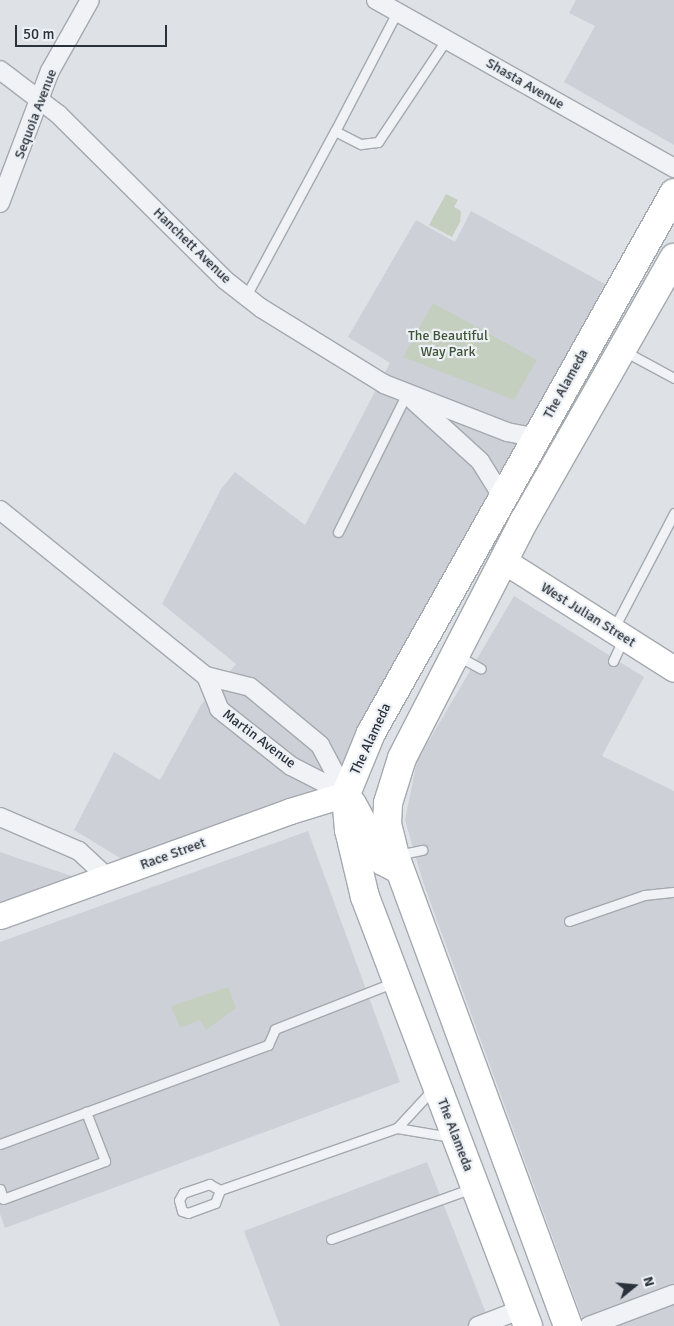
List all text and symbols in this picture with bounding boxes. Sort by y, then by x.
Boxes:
scale bar [18,15,170,47]
text: 50 m [23,25,54,43]
street label: Shasta Avenue [483,55,567,113]
street label: Sequoia Avenue [11,67,61,161]
street label: Hanchett Avenue [149,205,235,287]
park label: The Beautiful Way Park [408,328,488,361]
street label: The Alameda [540,346,592,422]
street label: West Julian Street [538,579,638,651]
street label: The Alameda [347,701,395,777]
street label: Martin Avenue [219,706,299,772]
street label: Race Street [138,834,208,874]
street label: The Alameda [433,1096,477,1174]
north arrow [609,1261,659,1311]
text: N [639,1274,658,1289]

